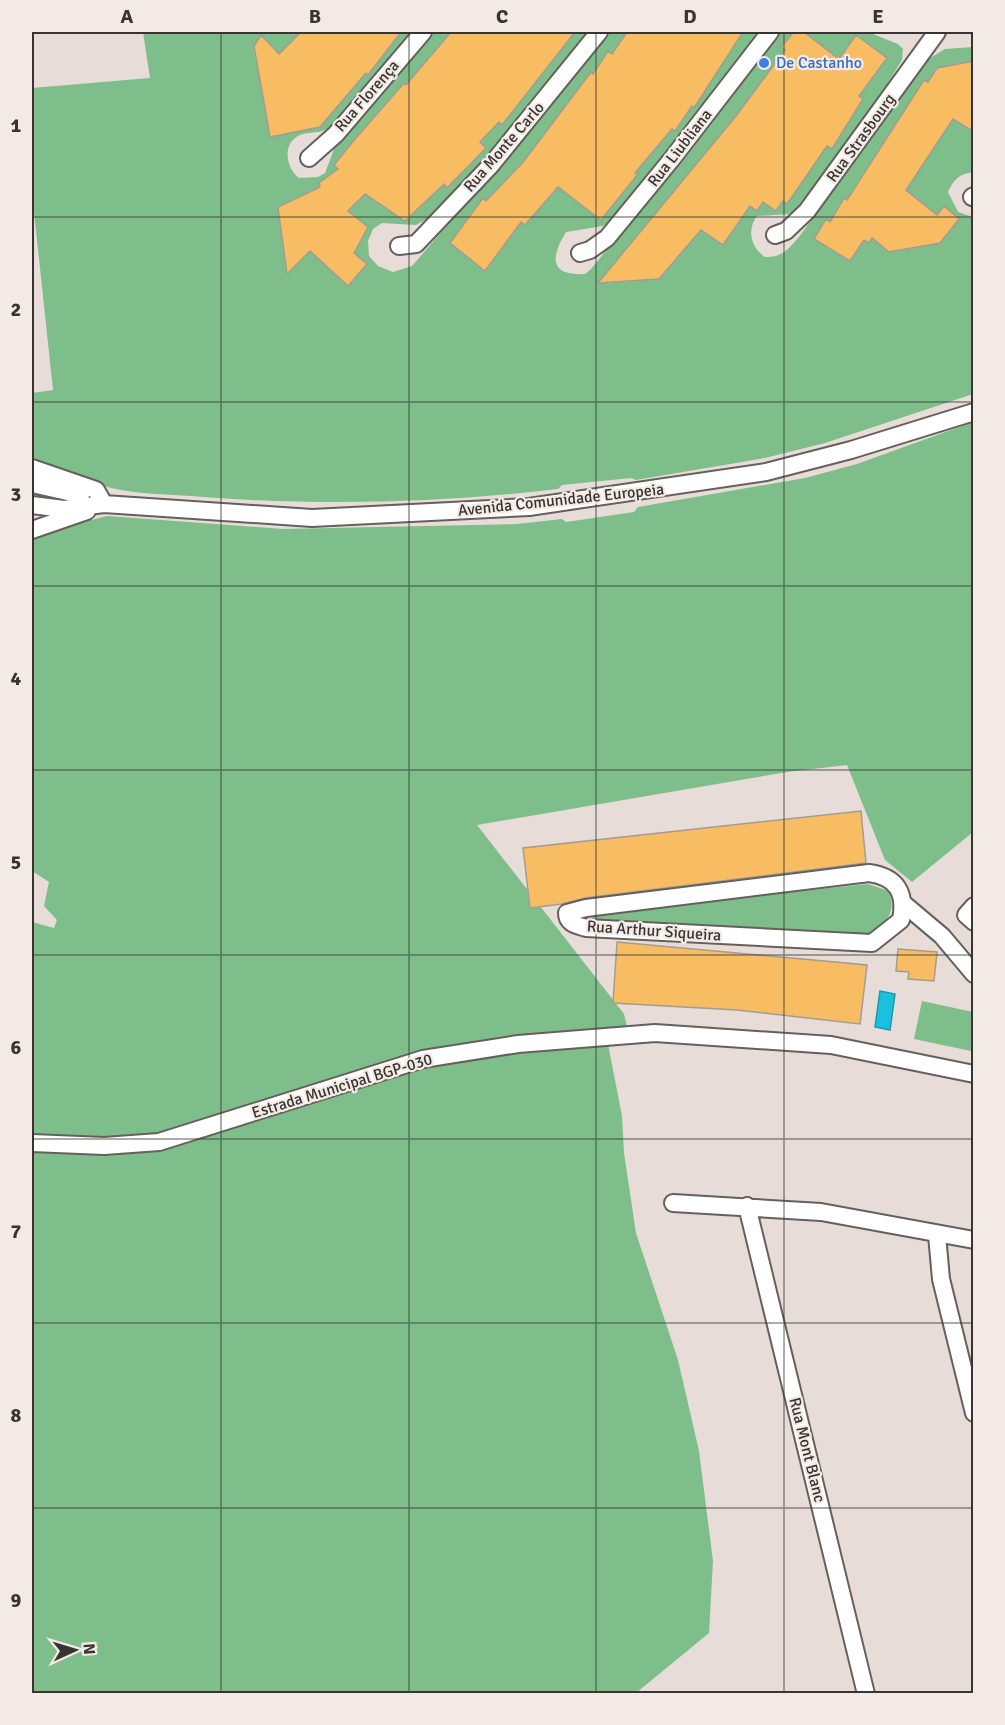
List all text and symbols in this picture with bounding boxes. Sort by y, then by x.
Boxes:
text: A [121,4,134,29]
text: B [309,4,321,29]
text: C [496,4,508,29]
text: D [683,4,697,29]
text: E [872,4,884,29]
place label: De Castanho [776,53,862,73]
street label: Rua Florença [330,56,404,136]
marker: De Castanho [757,56,771,70]
street label: Rua Strasbourg [822,90,900,186]
street label: Rua Monte Carlo [459,98,549,196]
street label: Rua Liubliana [643,105,717,191]
text: 1 [11,113,22,138]
text: 2 [11,297,21,322]
street label: Avenida Comunidade Europeia [457,479,665,521]
text: 3 [11,482,21,507]
text: 4 [11,666,22,691]
text: 5 [11,850,21,875]
street label: Rua Arthur Siqueira [586,916,722,946]
text: 6 [11,1035,22,1060]
street label: Estrada Municipal BGP-030 [249,1049,435,1123]
text: 7 [11,1219,22,1244]
street label: Rua Mont Blanc [784,1395,830,1505]
text: 8 [11,1403,22,1428]
text: 9 [11,1588,22,1613]
north arrow [45,1620,105,1680]
text: N [79,1643,99,1655]

